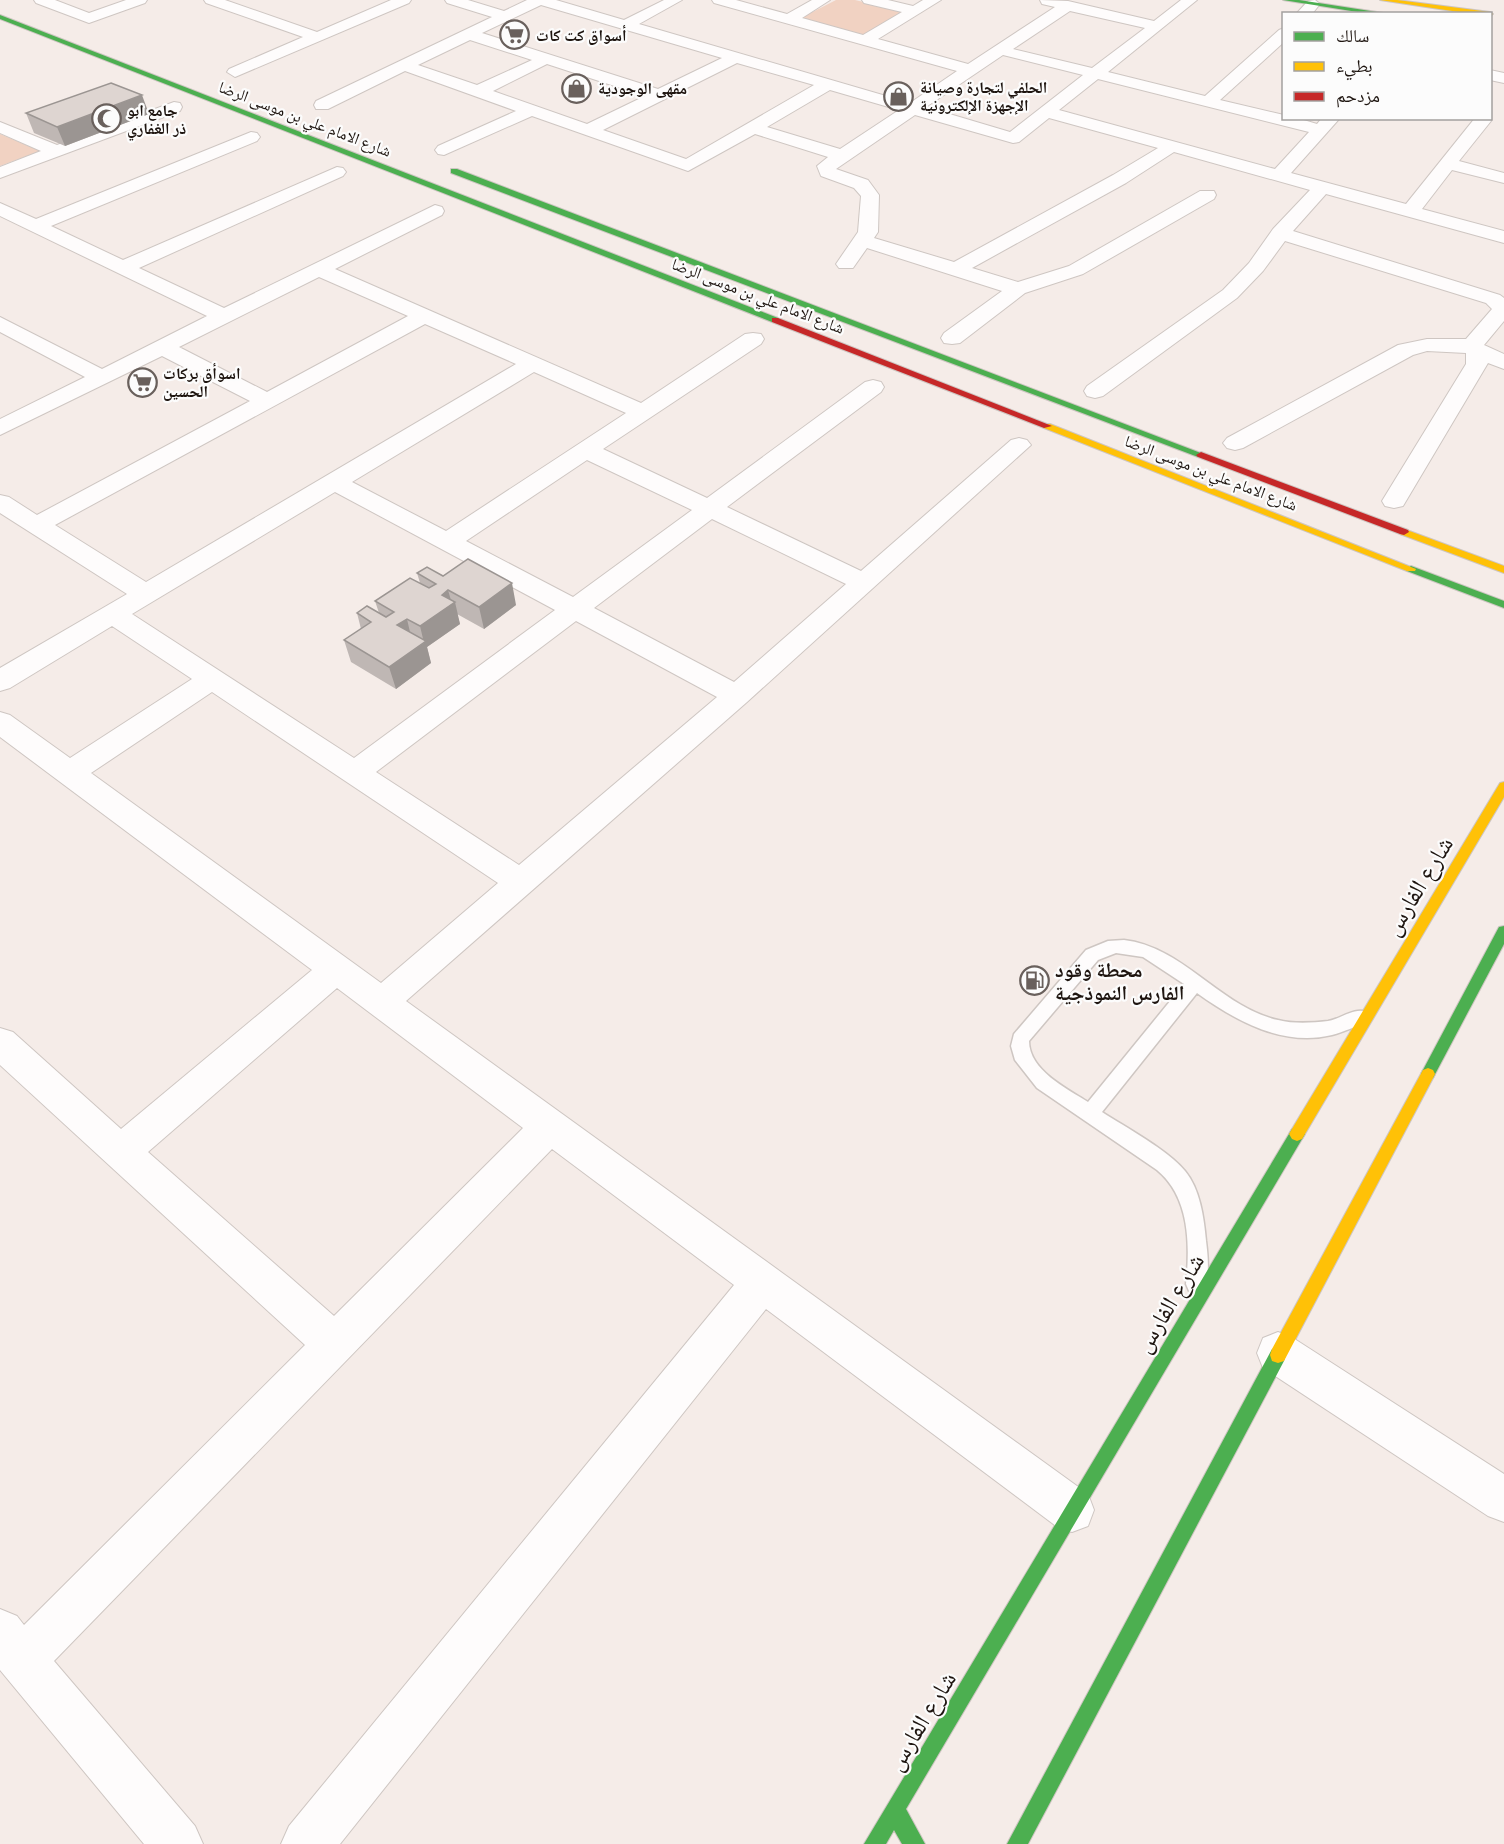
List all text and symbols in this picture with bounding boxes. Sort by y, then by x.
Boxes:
legend [1282,12,1492,120]
supermarket icon: أسواق كت كات [499,19,531,51]
place label: أسواق كت كات [536,25,626,45]
text: سالك [1336,25,1369,47]
text: بطيء [1336,55,1373,81]
shop icon: مقهى الوجودية [561,72,593,104]
street label: شارع الامام علي بن موسى الرضا [215,77,394,164]
place label: الحلفي لتجارة وصيانة الإجهزة الإلكترونية [920,78,1047,115]
place label: مقهى الوجودية [598,79,687,98]
shop icon: الحلفي لتجارة وصيانة الإجهزة الإلكترونية [883,80,915,112]
text: مزدحم [1336,85,1380,108]
place label: جامع ابو ذر الغفاري [127,101,186,140]
mosque icon: جامع ابو ذر الغفاري [90,103,122,135]
street label: شارع الامام علي بن موسى الرضا [668,254,847,341]
place label: اسوأق بركات الحسين [163,363,240,401]
supermarket icon: اسوأق بركات الحسين [126,366,158,398]
street label: شارع الامام علي بن موسى الرضا [1121,431,1300,518]
street label: شارع الفارس [1377,831,1460,941]
place label: محطة وقود الفارس النموذجية [1055,958,1184,1005]
fuel station icon: محطة وقود الفارس النموذجية [1018,965,1050,997]
street label: شارع الفارس [1128,1248,1211,1358]
street label: شارع الفارس [880,1666,963,1776]

